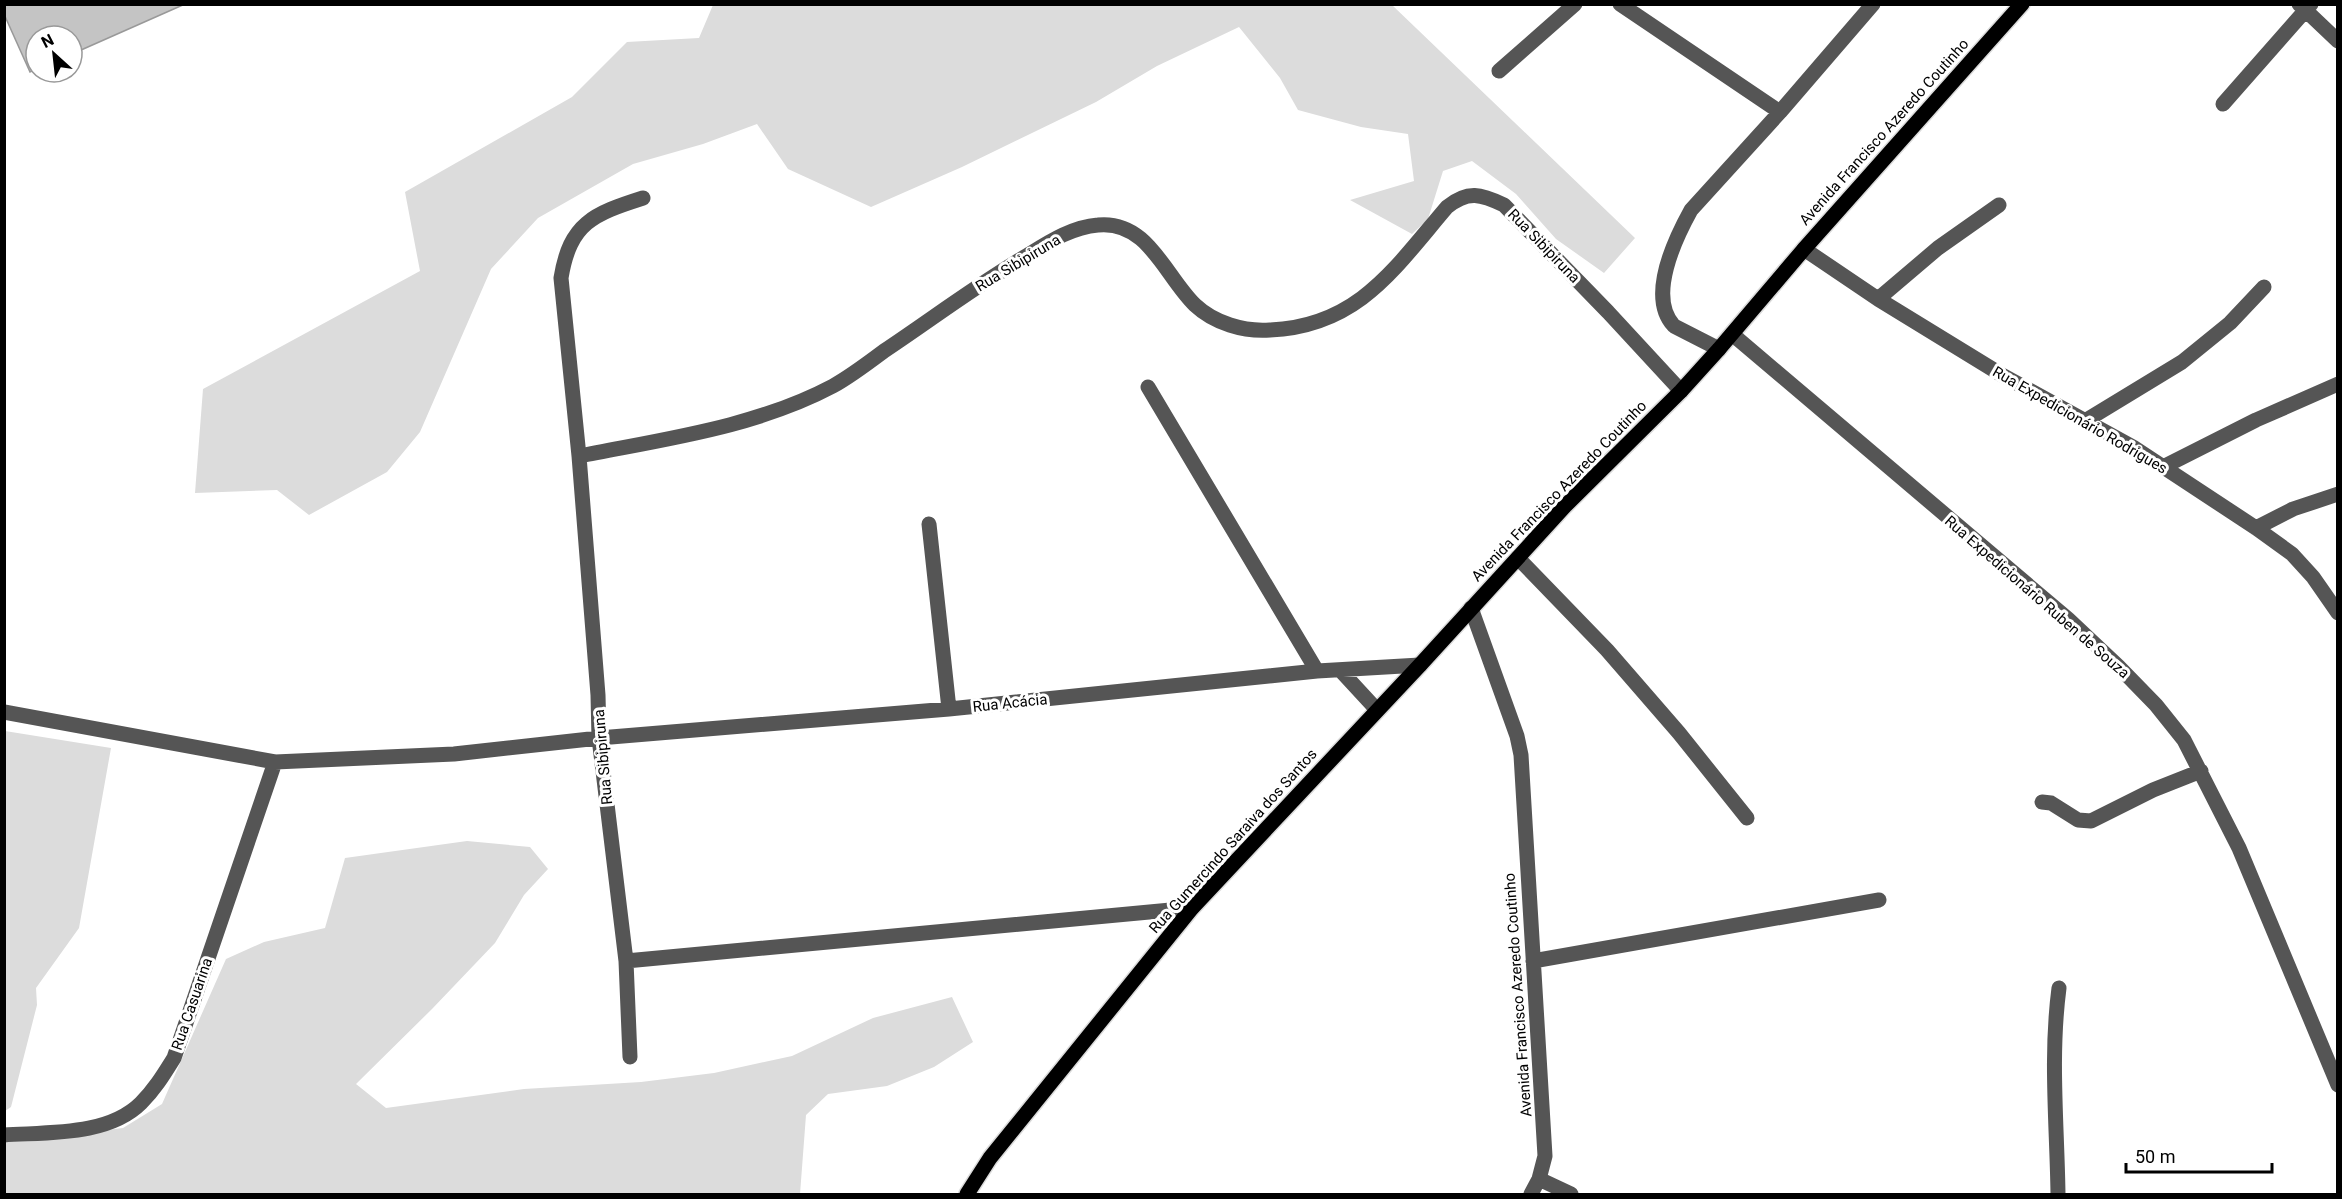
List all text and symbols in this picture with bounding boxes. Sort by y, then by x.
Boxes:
north arrow [24,24,84,84]
text: N [38,30,57,52]
street label: Avenida Francisco Azeredo Coutinho [1795,35,1973,229]
street label: Rua Sibipiruna [1504,205,1584,287]
street label: Rua Sibipiruna [972,231,1064,295]
street label: Rua Expedicionário Rodrigues [1989,363,2171,477]
street label: Avenida Francisco Azeredo Coutinho [1468,397,1650,585]
street label: Rua Expedicionário Ruben de Souza [1941,512,2133,682]
street label: Rua Acácia [972,690,1048,716]
street label: Rua Sibipiruna [590,708,616,806]
street label: Rua Gumercindo Saraiva dos Santos [1145,745,1321,937]
street label: Avenida Francisco Azeredo Coutinho [1500,872,1536,1118]
street label: Rua Casuarina [168,955,216,1053]
scale bar [2126,1136,2272,1174]
text: 50 m [2135,1146,2175,1167]

